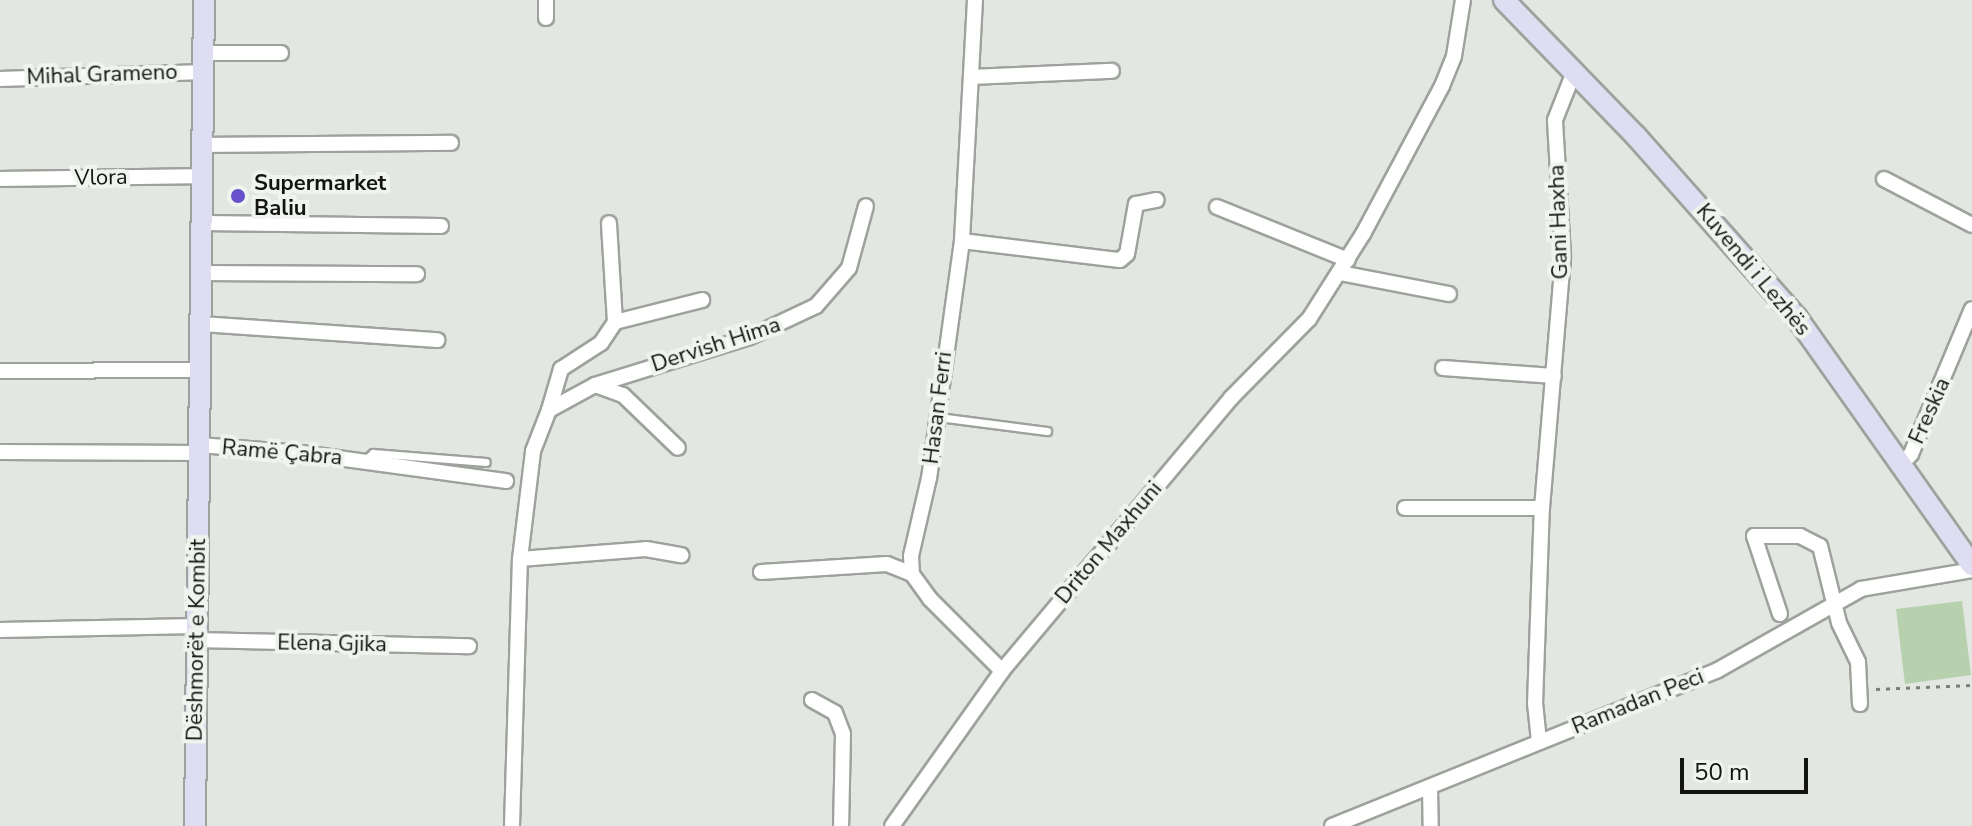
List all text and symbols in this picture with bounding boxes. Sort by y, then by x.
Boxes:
street label: Mihal Grameno [26,59,178,91]
street label: Vlora [74,164,128,192]
street label: Gani Haxha [1544,164,1574,280]
place label: Supermarket Baliu [254,170,386,222]
marker: Supermarket Baliu [229,187,247,205]
street label: Kuvendi i Lezhës [1690,199,1816,341]
street label: Dervish Hima [648,312,784,378]
street label: Hasan Ferri [918,350,958,466]
street label: Freskia [1904,374,1956,448]
street label: Ramë Çabra [221,435,343,471]
street label: Driton Maxhuni [1050,476,1168,610]
street label: Dëshmorët e Kombit [182,539,212,741]
street label: Elena Gjika [277,630,387,658]
street label: Ramadan Peci [1568,664,1708,740]
scale bar [1684,742,1812,792]
text: 50 m [1694,756,1750,788]

